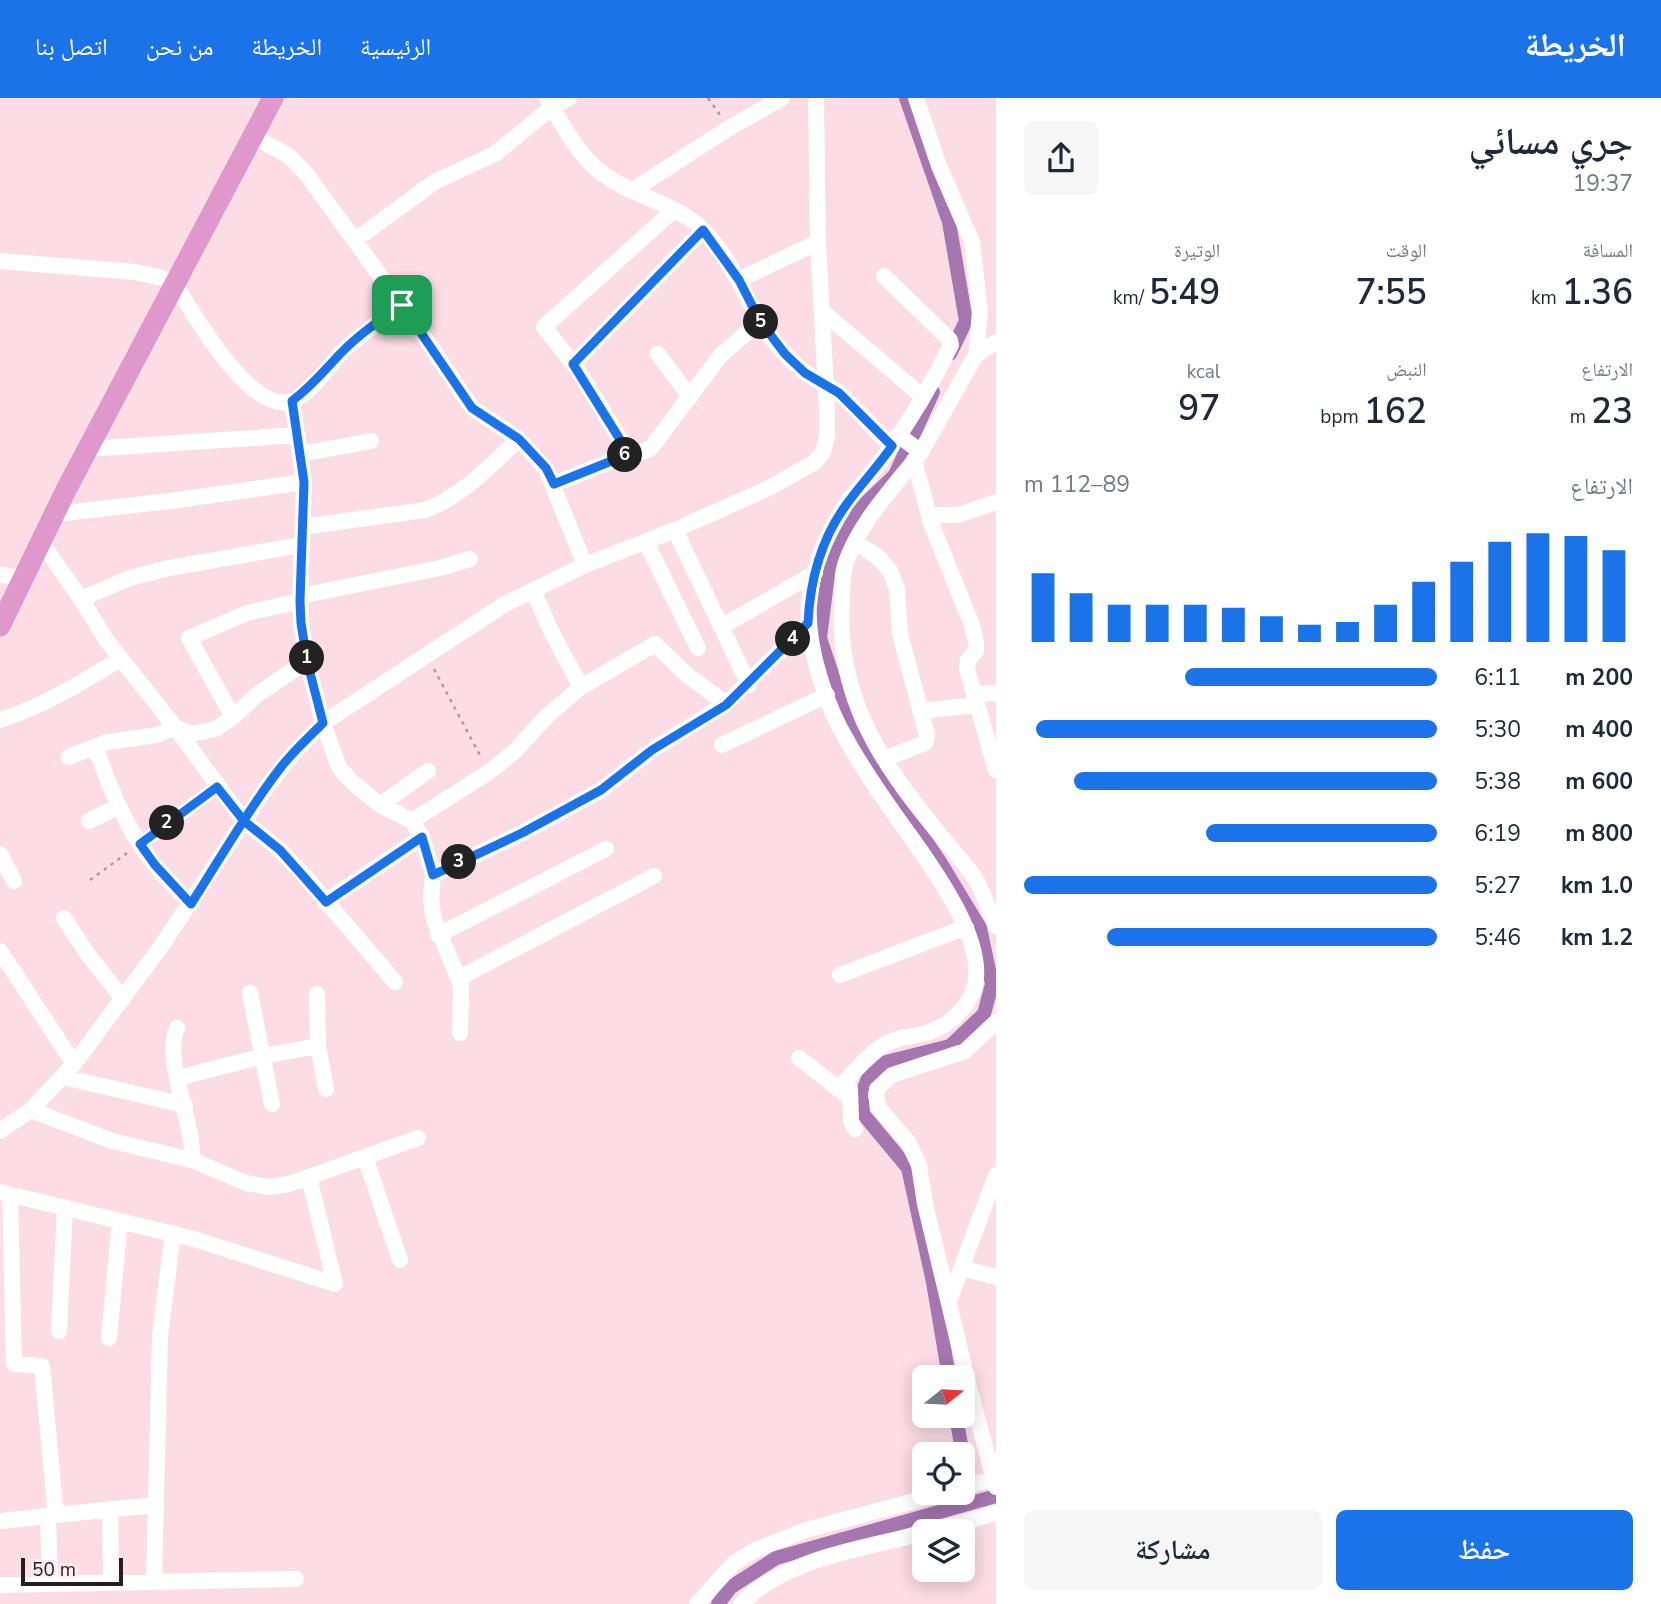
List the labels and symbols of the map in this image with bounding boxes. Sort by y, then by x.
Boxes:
pin [372,275,432,335]
pin: 5 [744,304,778,340]
pin: 6 [608,438,642,472]
pin: 4 [776,622,810,656]
pin: 1 [290,640,324,676]
pin: 2 [150,806,184,840]
pin: 3 [442,844,476,880]
north arrow [912,1365,975,1428]
scale bar [21,1555,122,1587]

